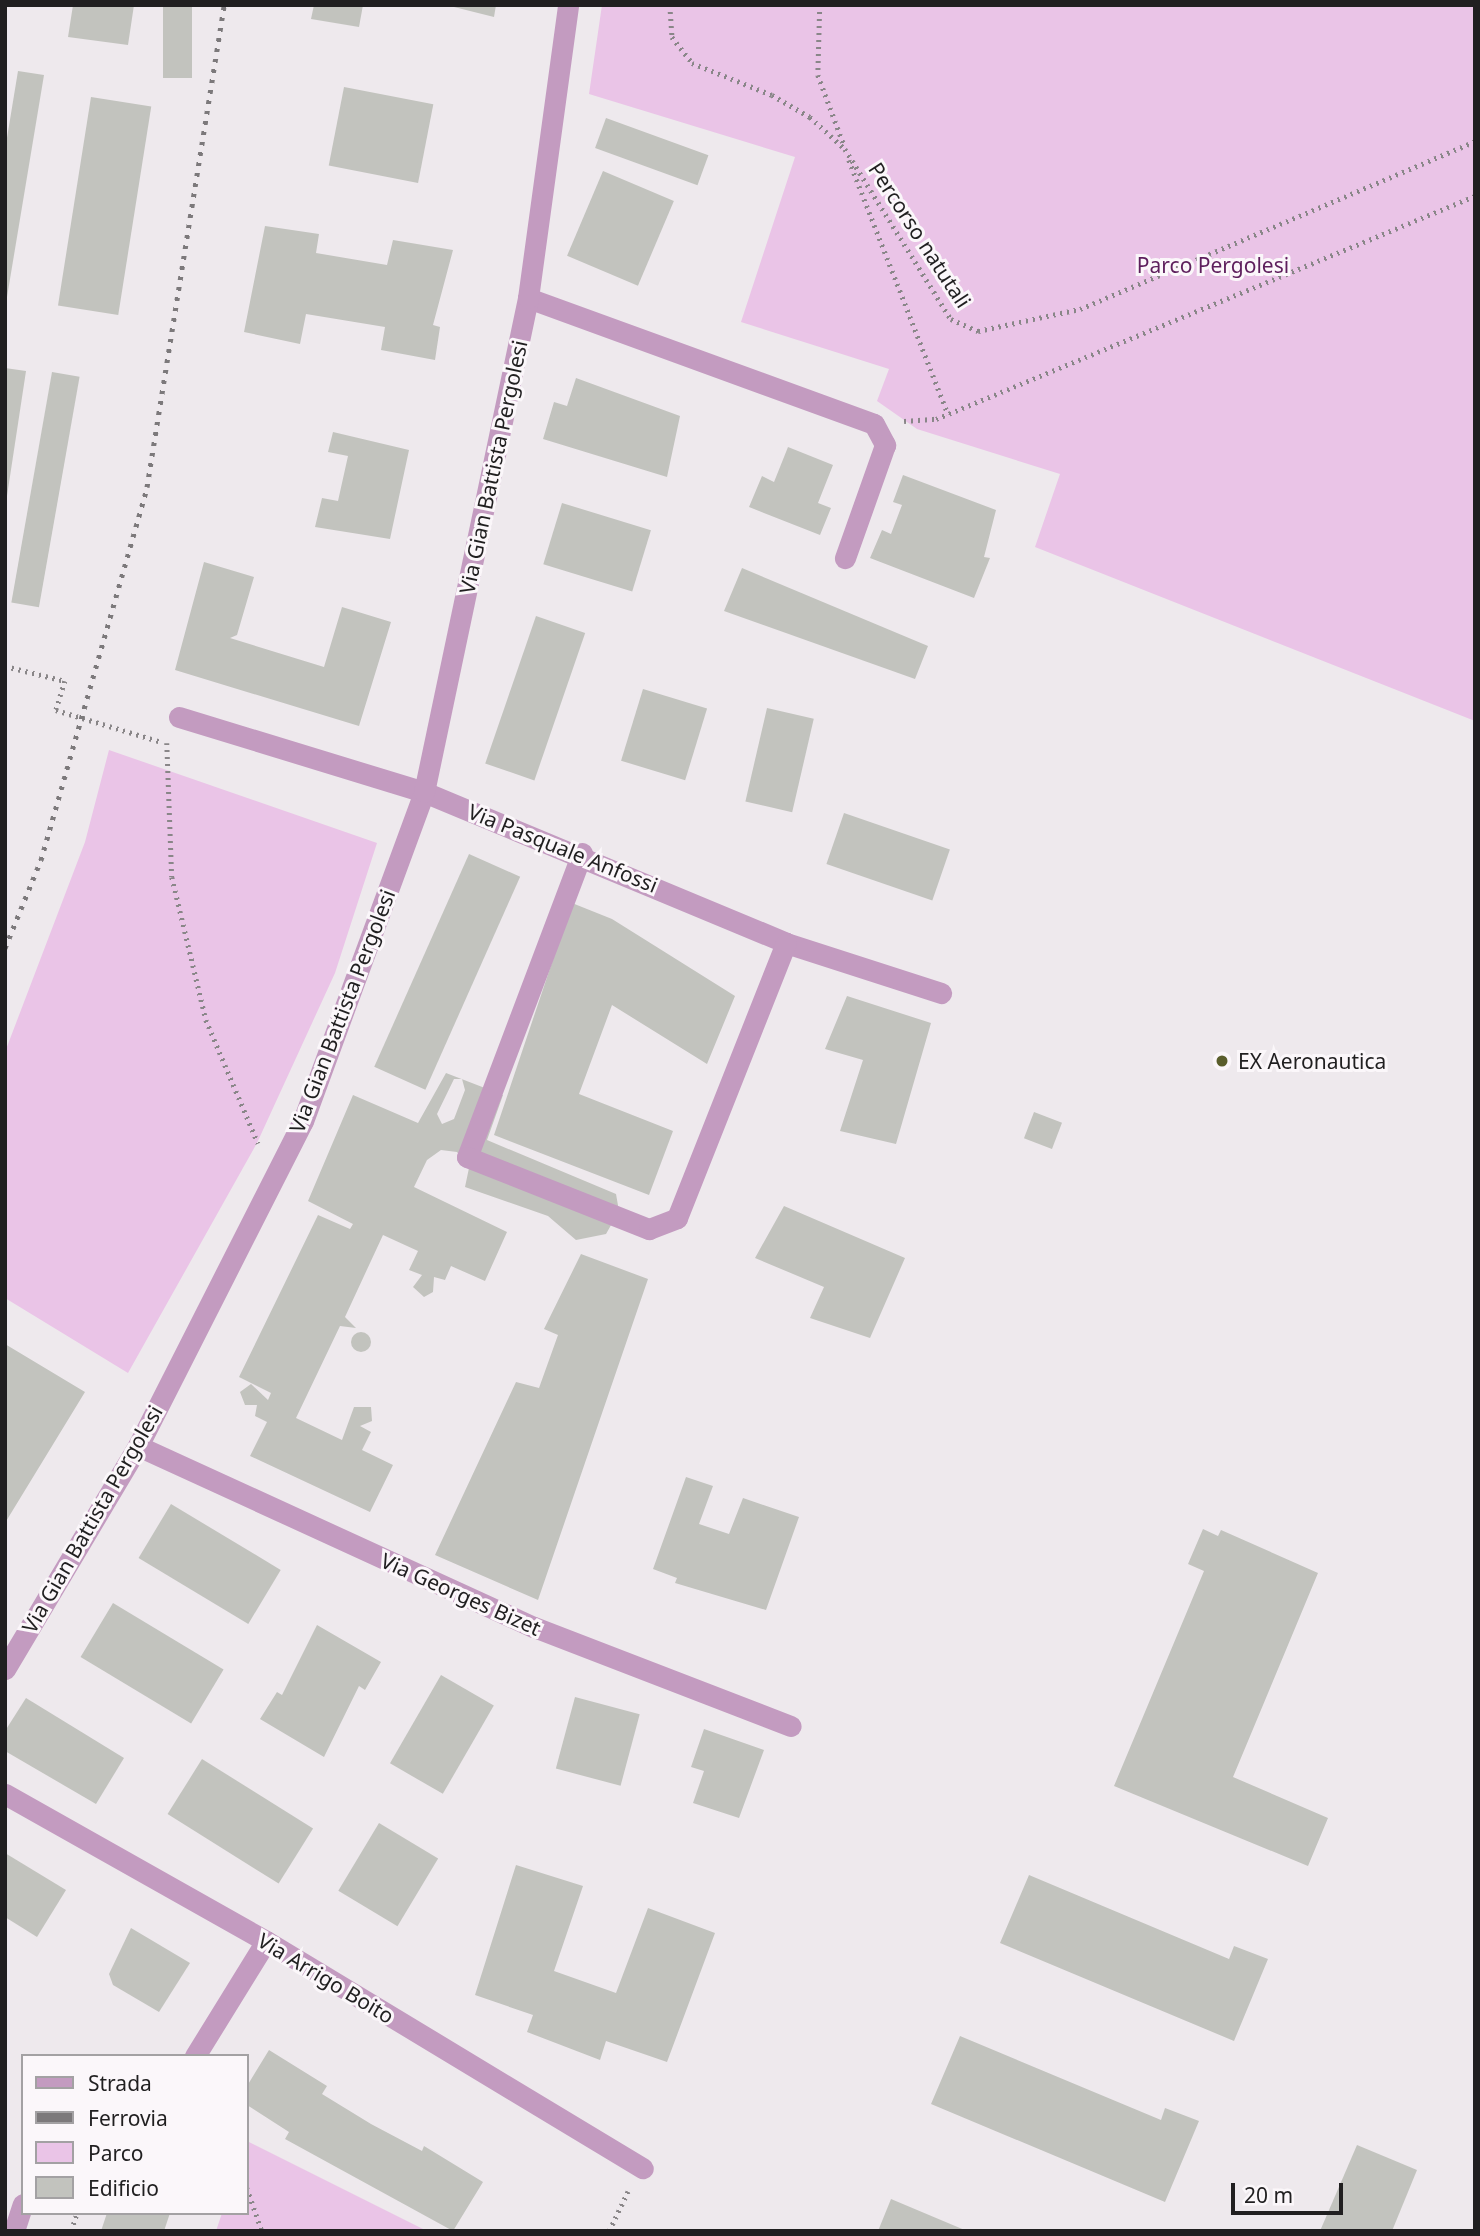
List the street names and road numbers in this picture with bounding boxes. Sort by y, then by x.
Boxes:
street label: Percorso natutali [864,158,976,312]
street label: Via Gian Battista Pergolesi [454,338,532,596]
street label: Via Pasquale Anfossi [465,798,661,898]
street label: Via Gian Battista Pergolesi [284,886,400,1136]
street label: Via Gian Battista Pergolesi [16,1401,168,1637]
street label: Via Georges Bizet [377,1547,545,1641]
street label: Via Arrigo Boito [253,1927,399,2029]

